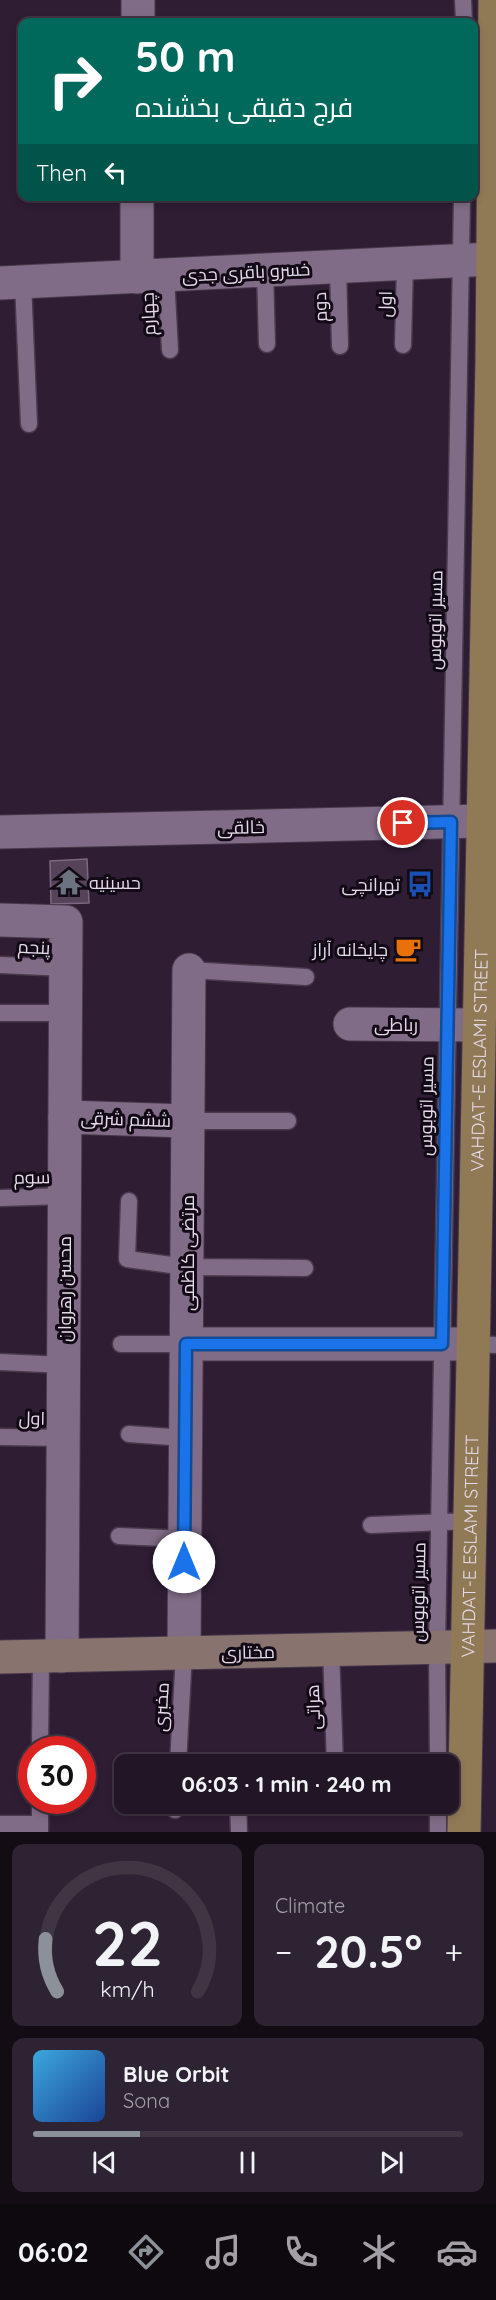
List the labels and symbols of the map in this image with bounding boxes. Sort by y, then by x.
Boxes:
street label: خسرو باقری جدی [181,257,311,287]
street label: اول [373,290,397,318]
street label: چهارم [135,292,162,336]
street label: دوم [308,292,333,322]
street label: مسیر اتوبوس [423,570,447,670]
pin [377,797,428,848]
street label: خالقی [217,815,265,839]
temple icon: حسینیه [54,867,84,897]
bus stop icon: تهرانچی [405,869,435,899]
place label: حسینیه [89,871,141,894]
place label: تهرانچی [342,873,400,897]
cafe icon: چایخانه آراز [393,934,423,964]
street label: پنجم [17,935,51,960]
place label: چایخانه آراز [311,938,388,962]
street label: VAHDAT-E ESLAMI STREET [465,948,492,1172]
street label: رباطی [374,1013,418,1036]
street label: مسیر اتوبوس [414,1056,438,1156]
street label: ششم شرقی [80,1106,172,1133]
street label: سوم [14,1165,50,1190]
street label: مرتضی کاظمی [176,1195,199,1311]
street label: محسن رهروان [53,1236,76,1342]
street label: اول [18,1406,46,1430]
street label: VAHDAT-E ESLAMI STREET [456,1434,483,1658]
position arrow [152,1530,216,1594]
street label: مسیر اتوبوس [406,1542,430,1642]
street label: مختاری [221,1640,275,1664]
street label: مخبری [148,1682,174,1732]
street label: هراتی [301,1684,325,1730]
speed limit sign: 30 [18,1736,96,1814]

